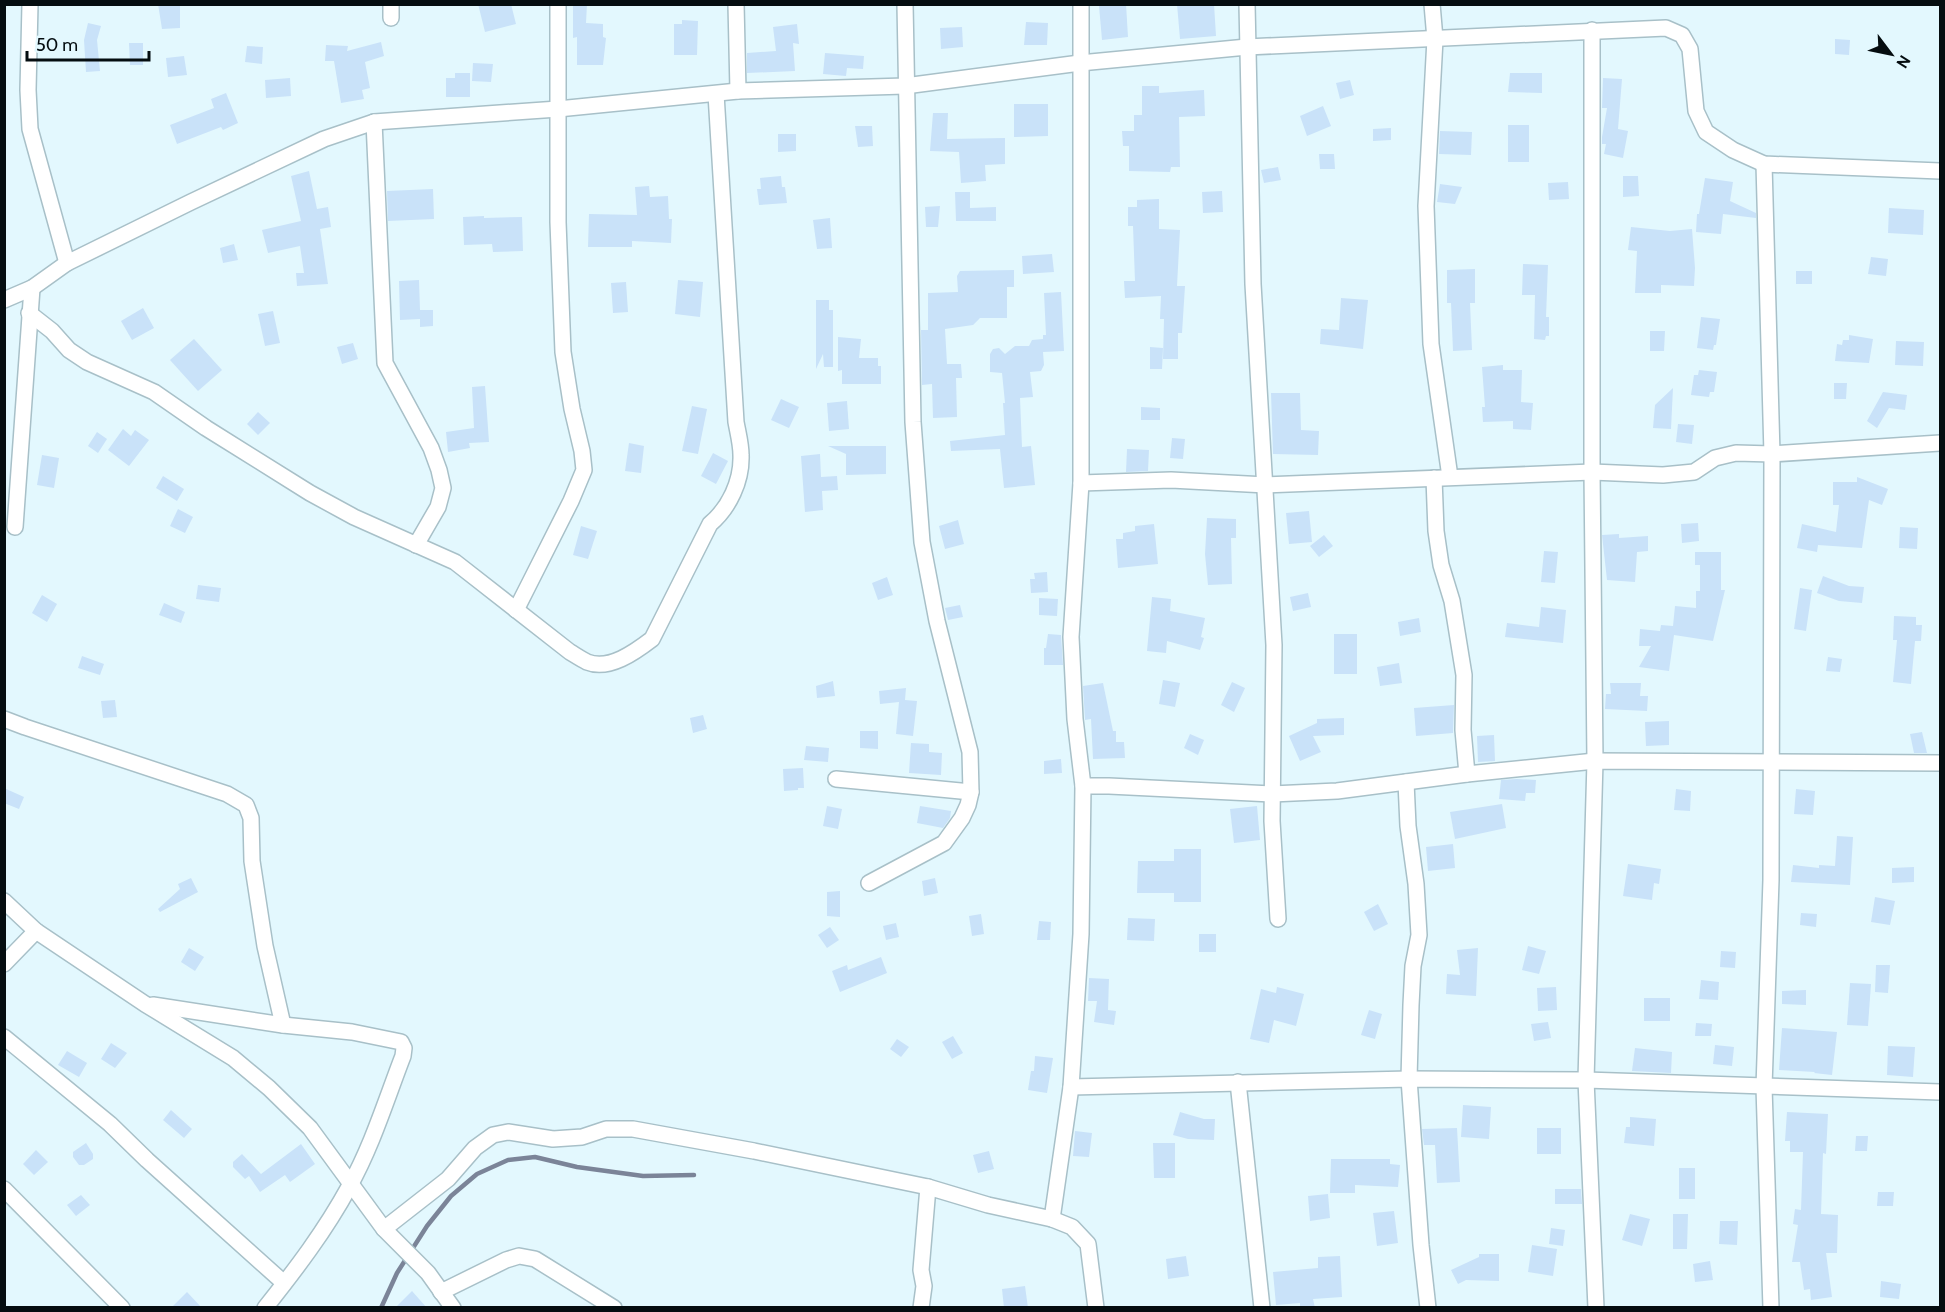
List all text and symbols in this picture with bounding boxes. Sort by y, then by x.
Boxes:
scale bar [27,24,148,62]
north arrow [1861,24,1921,84]
text: 50 m [36,34,78,56]
text: N [1892,52,1914,72]

